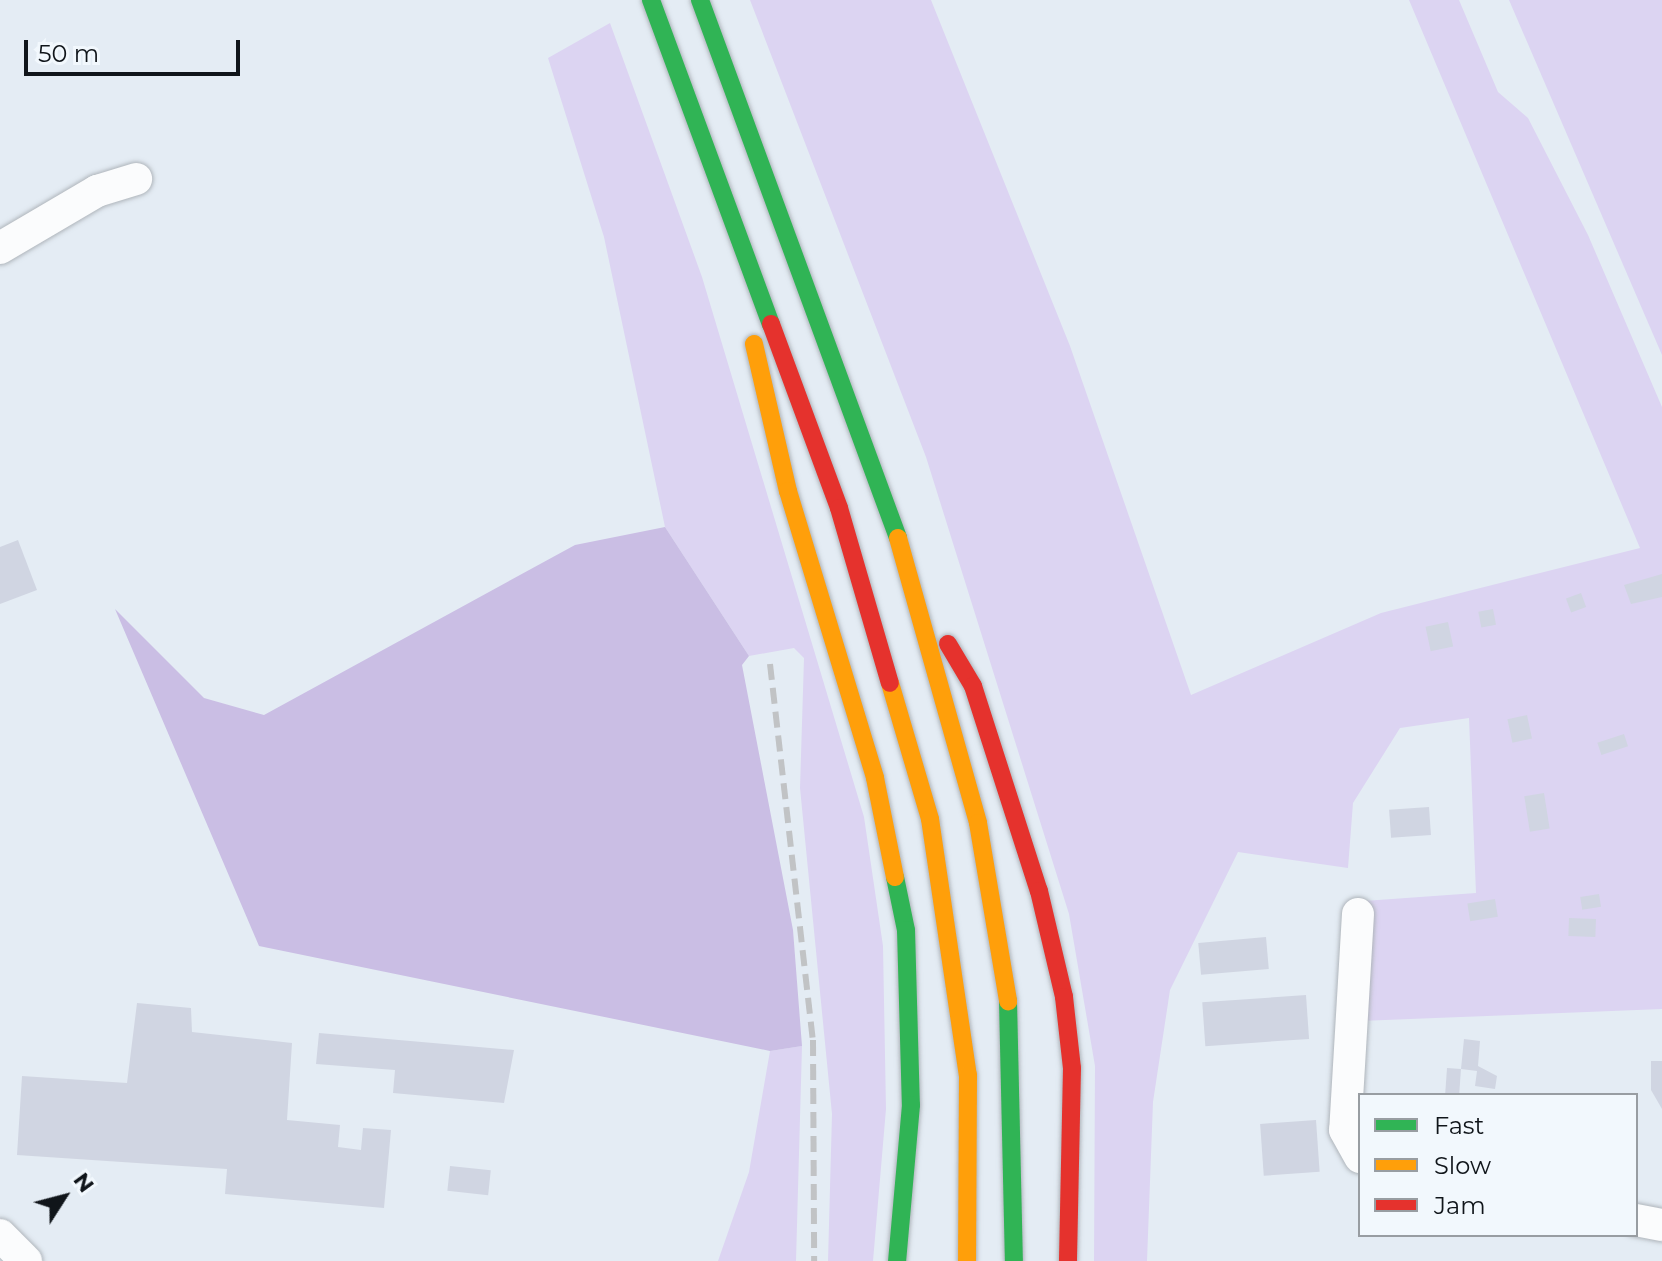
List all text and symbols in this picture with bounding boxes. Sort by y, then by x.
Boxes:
scale bar [28,24,244,74]
text: 50 m [38,39,99,68]
legend [1358,1093,1638,1237]
text: Fast [1434,1111,1484,1140]
text: Slow [1434,1151,1491,1180]
north arrow [24,1157,104,1237]
text: N [68,1167,100,1198]
text: Jam [1434,1191,1486,1220]

